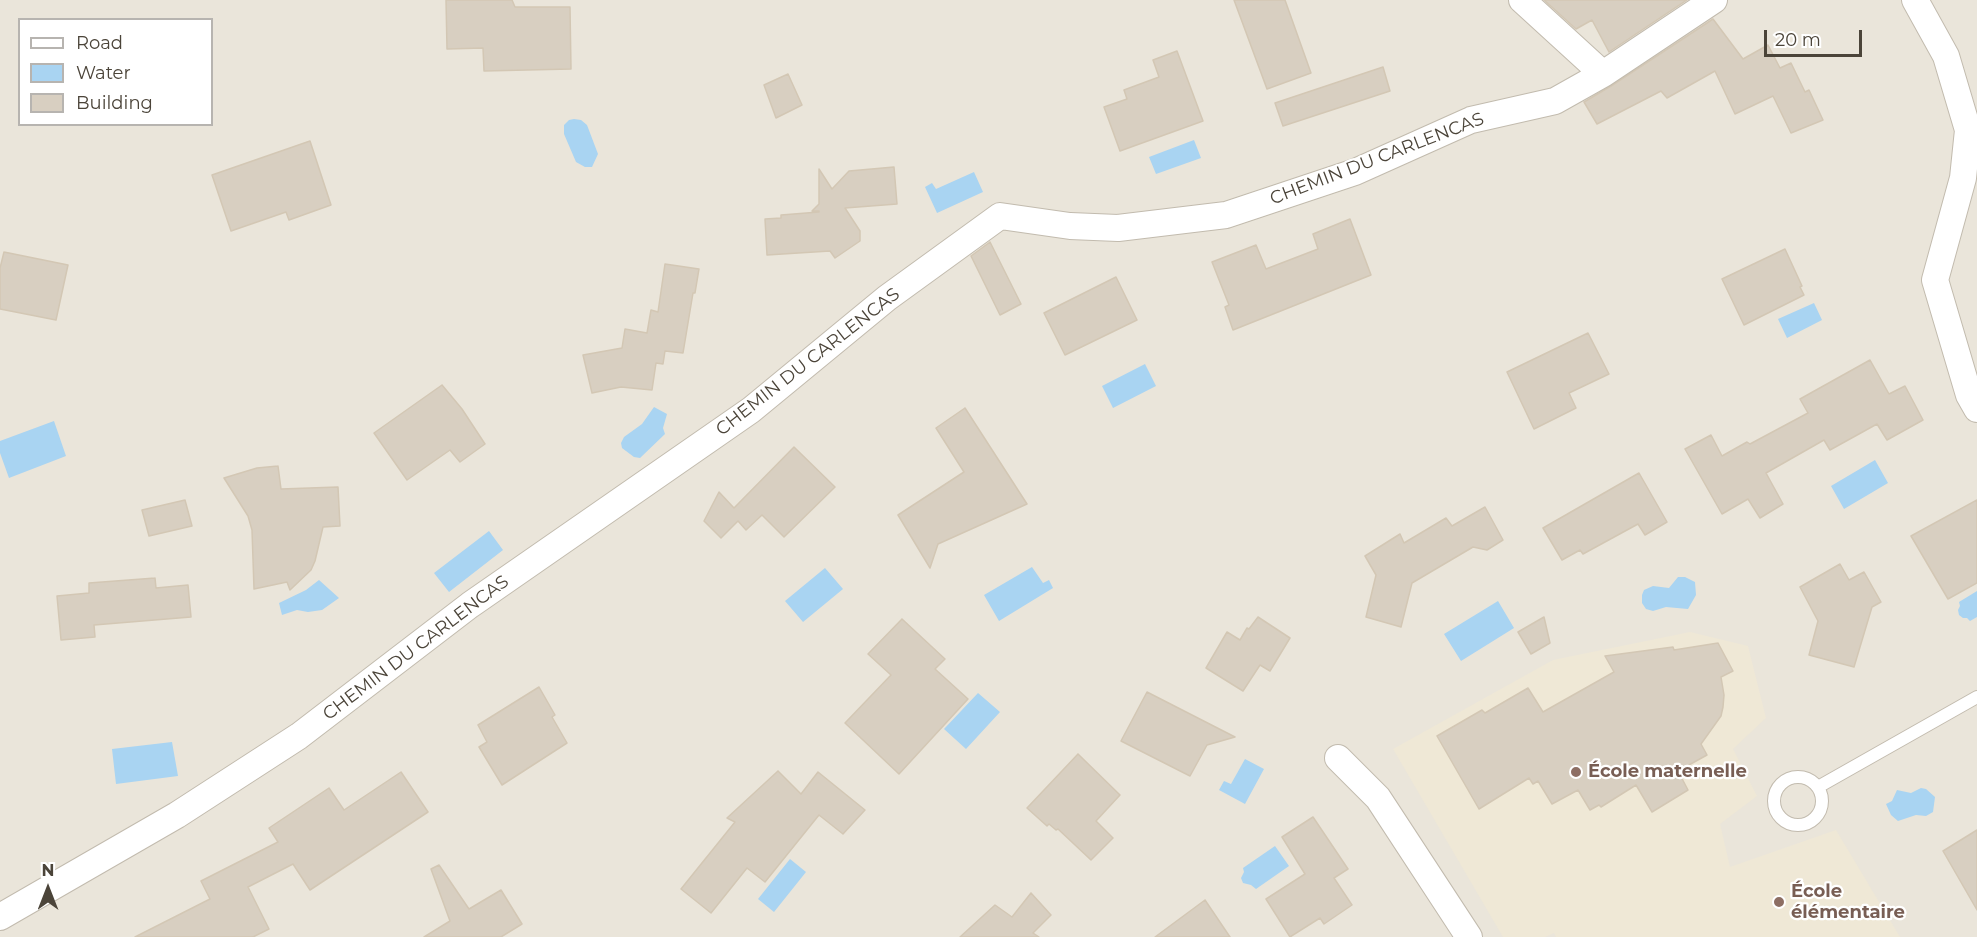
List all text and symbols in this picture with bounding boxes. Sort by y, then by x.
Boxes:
legend [18,18,213,126]
scale bar [1767,18,1864,56]
text: 20 m [1775,29,1821,51]
text: Road [76,32,123,54]
text: Water [76,62,131,84]
text: Building [76,92,153,114]
street label: CHEMIN DU CARLENCAS [1267,108,1487,210]
street label: CHEMIN DU CARLENCAS [712,284,904,440]
street label: CHEMIN DU CARLENCAS [319,571,513,725]
place label: École maternelle [1588,761,1747,783]
marker: École maternelle [1569,765,1583,779]
north arrow [18,859,78,919]
text: N [42,861,54,880]
place label: École élémentaire [1791,881,1905,924]
marker: École élémentaire [1772,895,1786,909]

